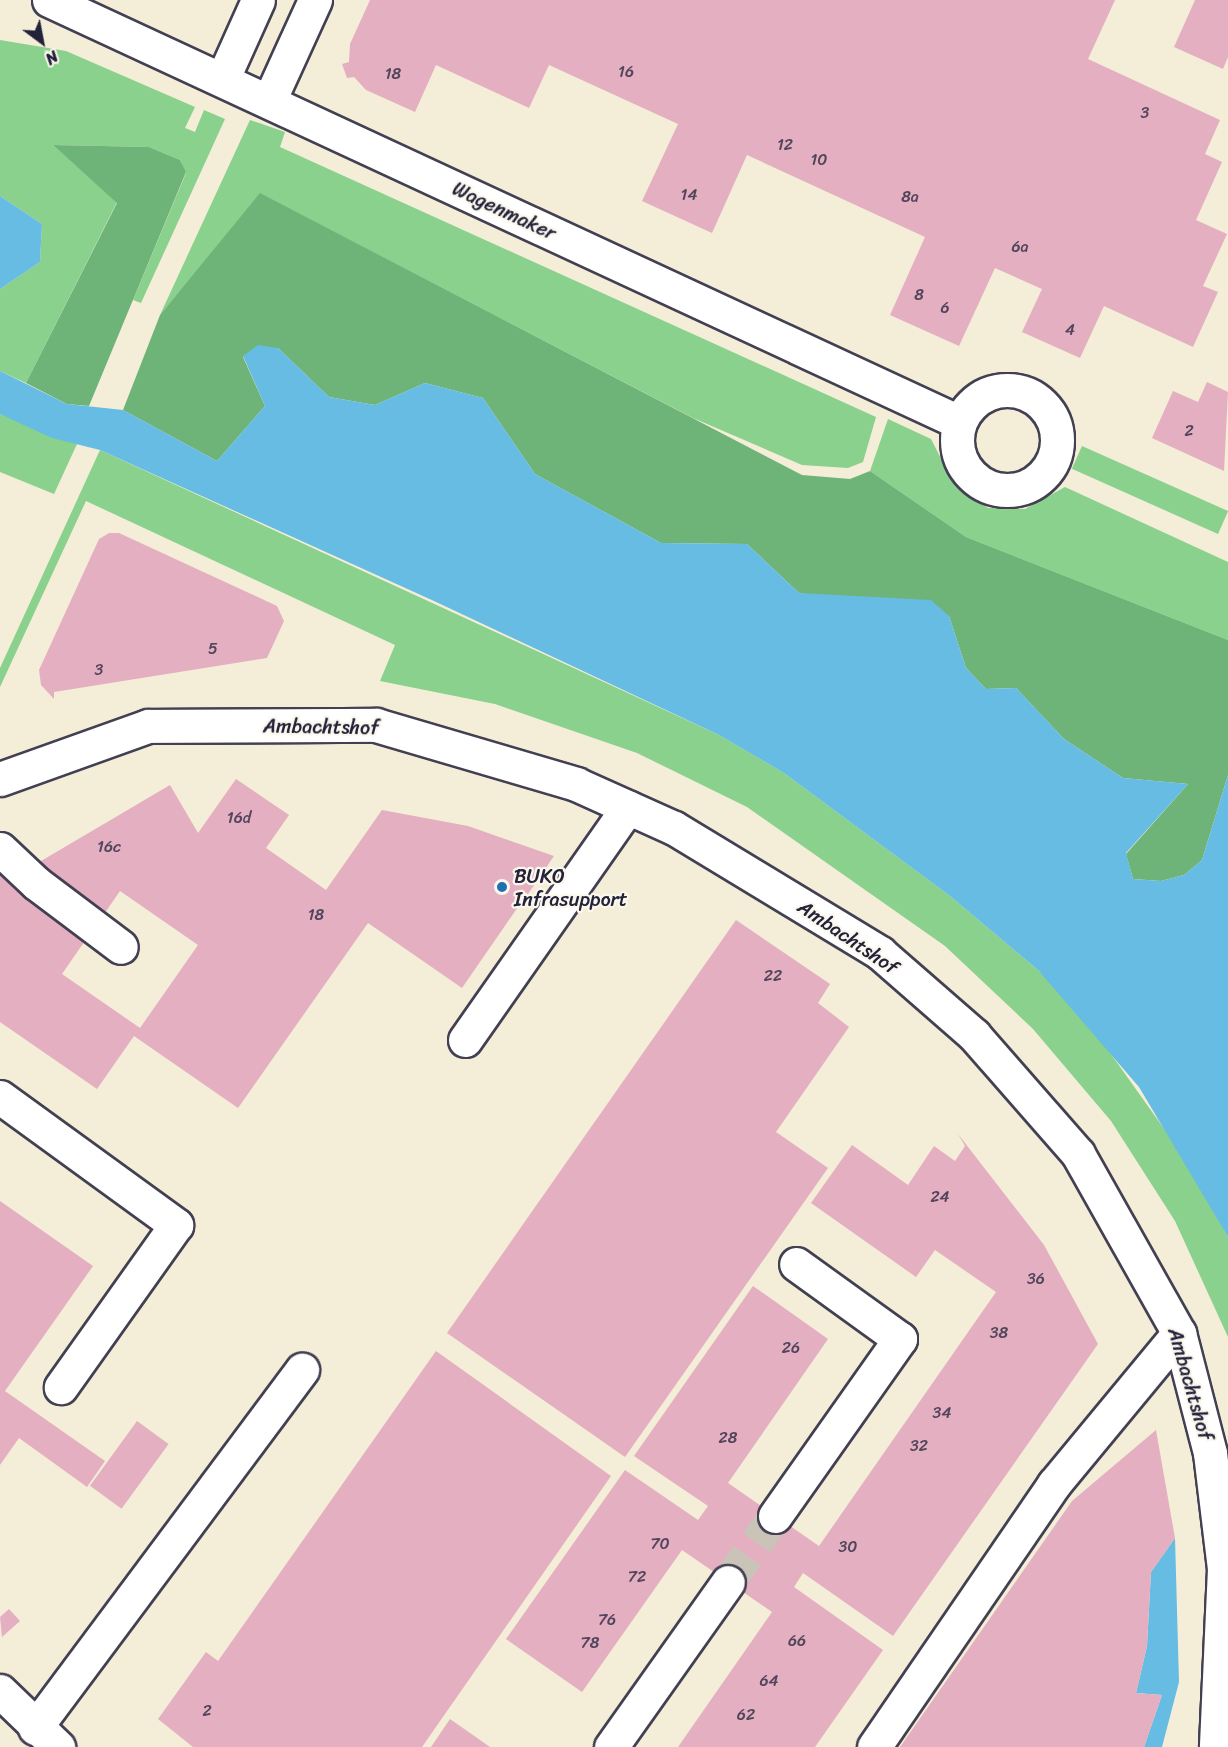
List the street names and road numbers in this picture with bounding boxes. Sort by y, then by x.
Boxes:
street label: Wagenmaker [449,177,559,245]
street label: Ambachtshof [263,714,379,740]
street label: Ambachtshof [793,895,903,979]
street label: Ambachtshof [1162,1325,1218,1443]

